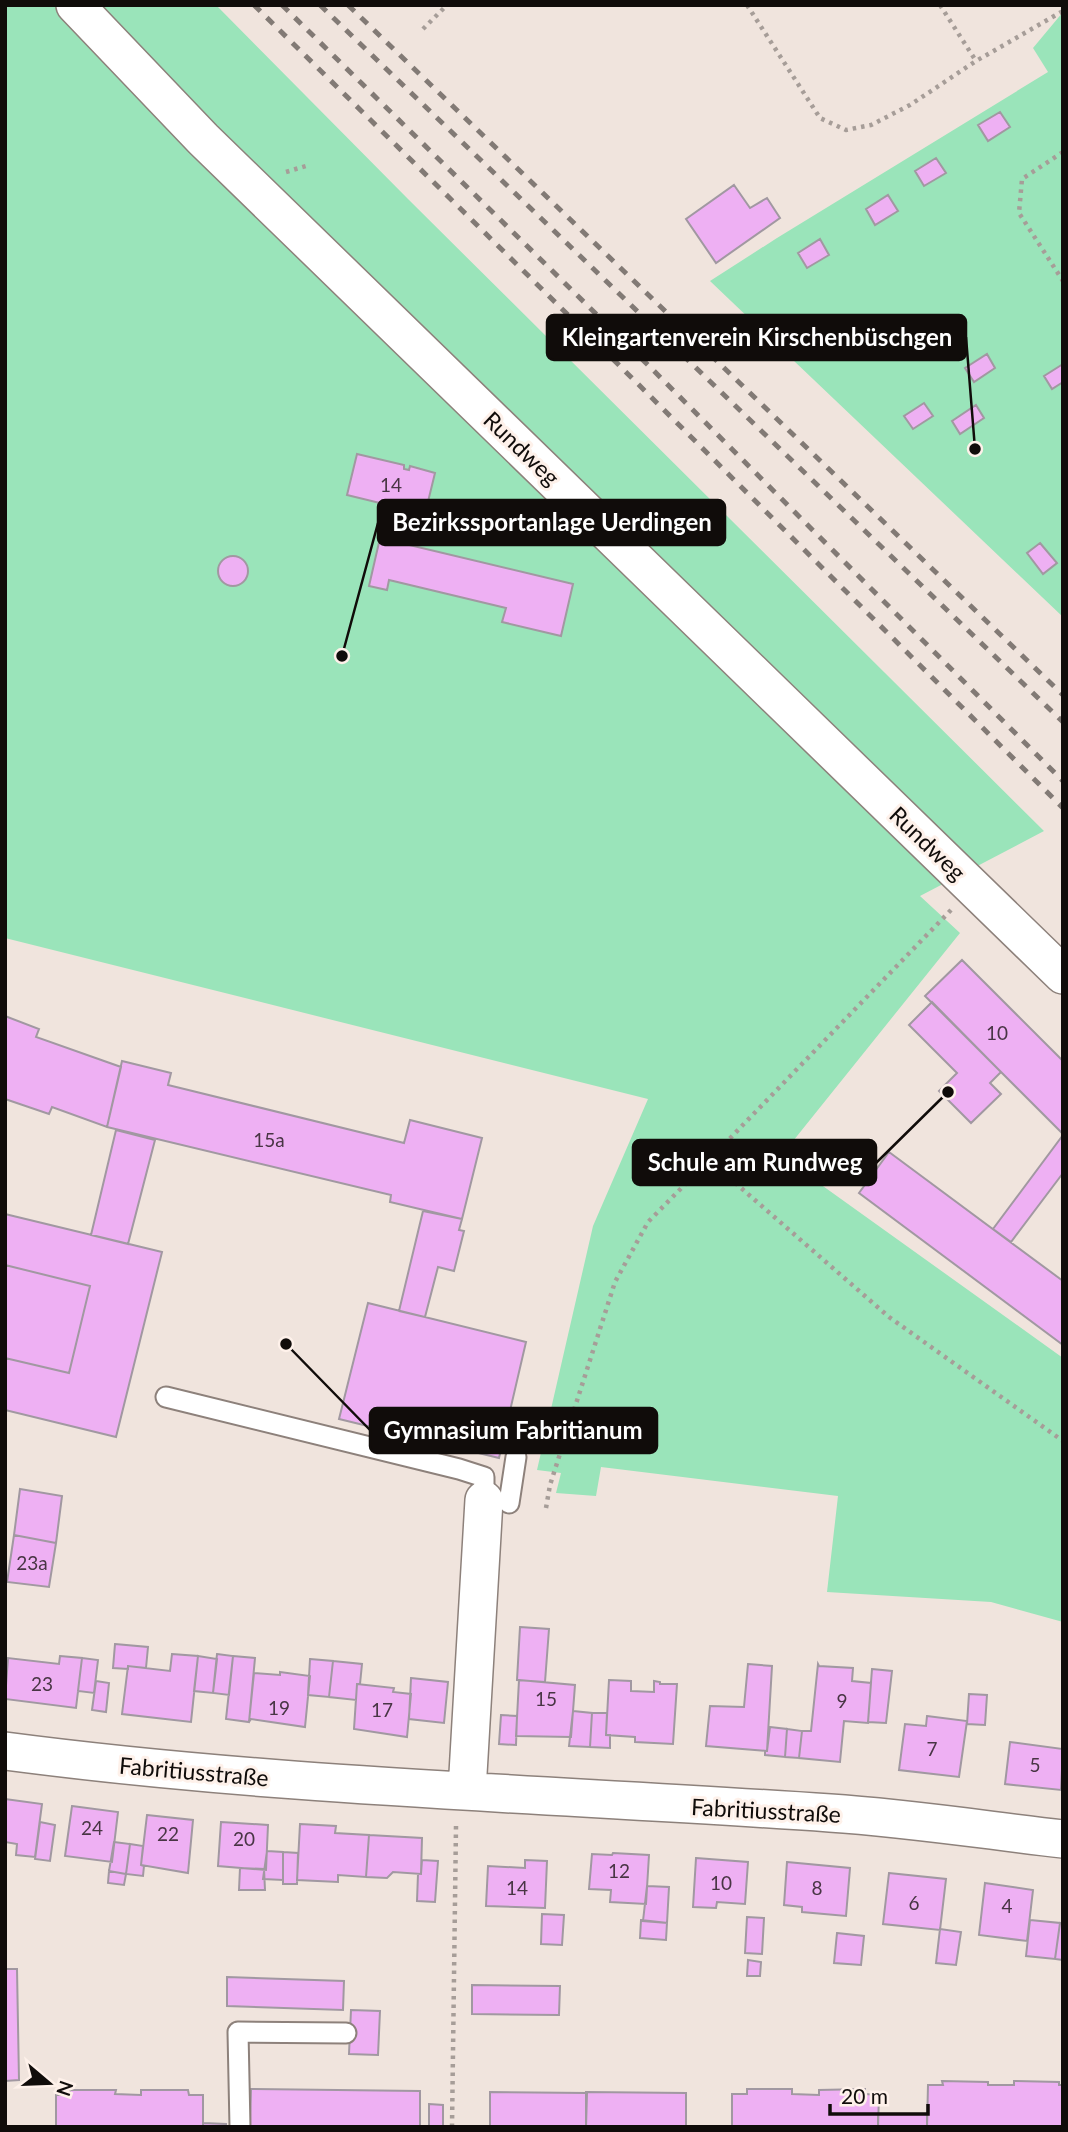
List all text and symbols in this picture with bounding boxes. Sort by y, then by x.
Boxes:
callout: Kleingartenverein Kirschenbüschgen [547,315,966,360]
text: Kleingartenverein Kirschenbüschgen [562,322,952,351]
street label: Rundweg [478,405,566,491]
house number: 14 [380,473,402,496]
callout: Bezirkssportanlage Uerdingen [378,500,725,545]
text: Bezirkssportanlage Uerdingen [392,507,712,536]
street label: Rundweg [884,800,972,886]
house number: 10 [986,1021,1008,1044]
house number: 15a [253,1128,285,1151]
callout: Schule am Rundweg [633,1140,876,1185]
text: Schule am Rundweg [648,1147,863,1176]
callout: Gymnasium Fabritianum [370,1408,657,1453]
text: Gymnasium Fabritianum [383,1415,643,1444]
house number: 23a [16,1551,48,1574]
house number: 23 [31,1672,53,1695]
house number: 15 [535,1687,557,1710]
house number: 9 [836,1689,848,1712]
house number: 19 [268,1696,290,1719]
house number: 17 [371,1698,393,1721]
house number: 7 [926,1737,938,1760]
street label: Fabritiusstraße [118,1751,270,1791]
house number: 5 [1029,1753,1041,1776]
street label: Fabritiusstraße [690,1792,842,1828]
house number: 24 [81,1816,103,1839]
house number: 22 [157,1822,179,1845]
house number: 20 [233,1827,255,1850]
house number: 12 [608,1859,630,1882]
house number: 10 [710,1871,732,1894]
house number: 14 [506,1876,528,1899]
house number: 8 [811,1876,823,1899]
house number: 6 [908,1891,920,1914]
house number: 4 [1001,1894,1013,1917]
north arrow [14,2048,84,2118]
scale bar [830,2072,928,2116]
text: N [52,2078,79,2099]
text: 20 m [841,2083,888,2108]

